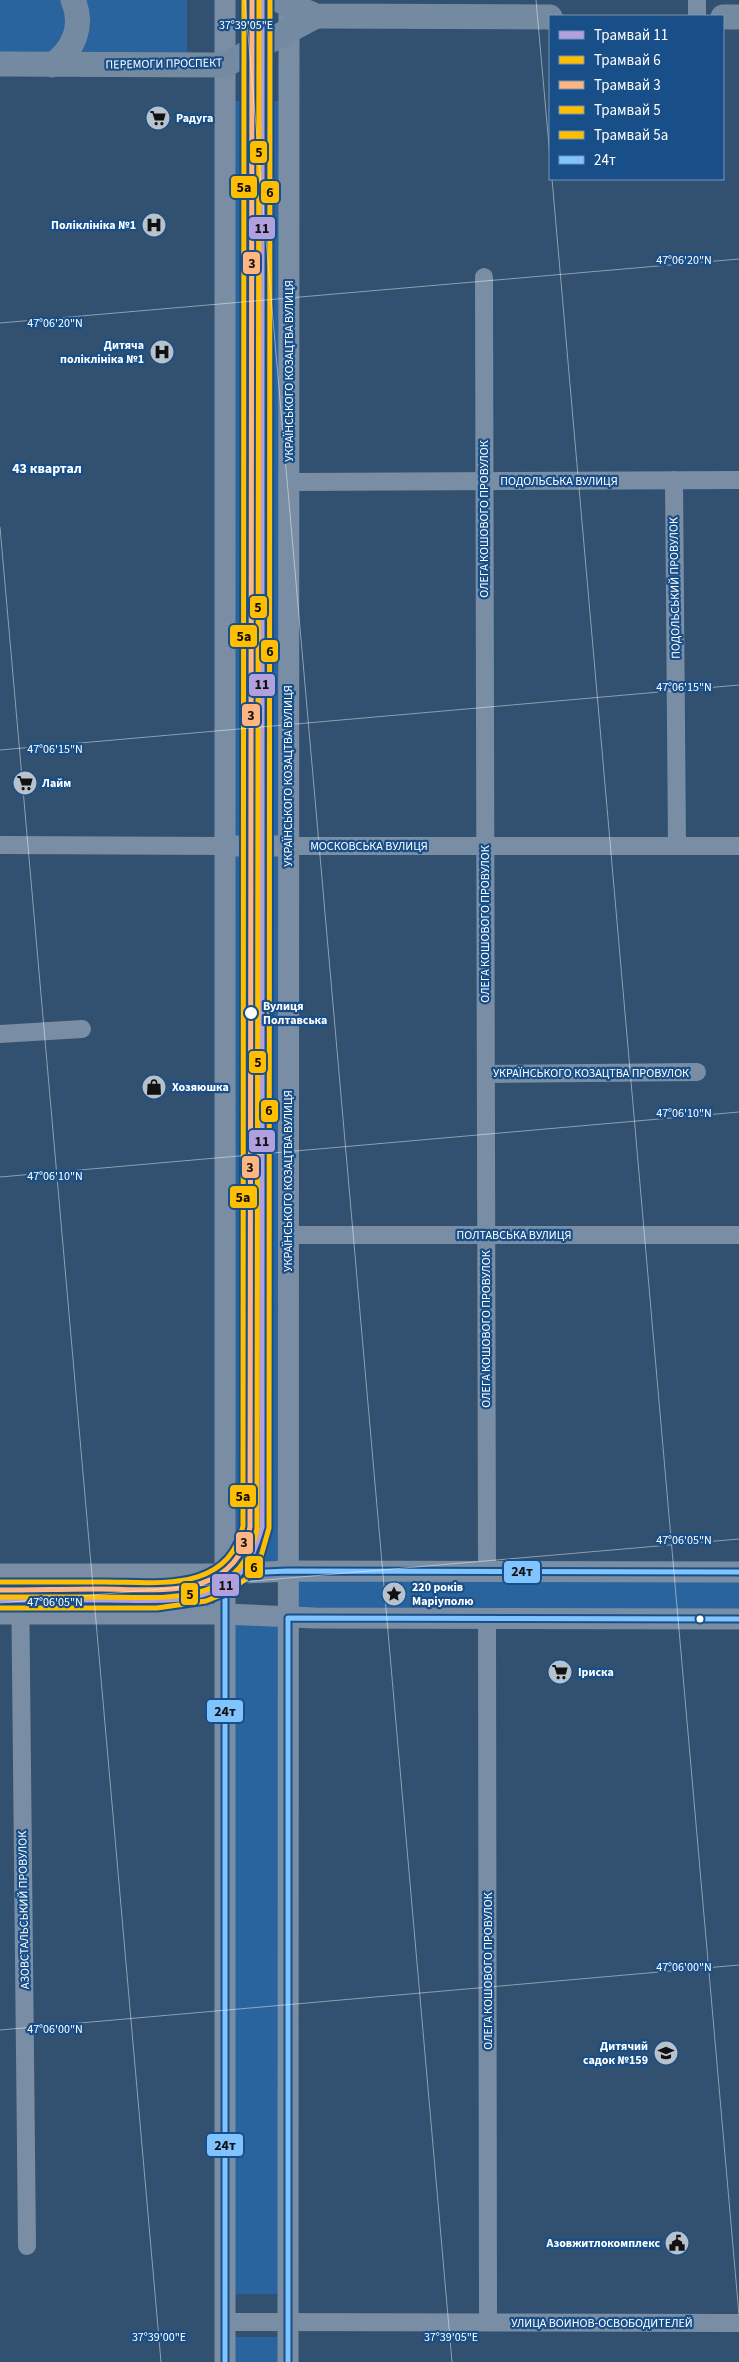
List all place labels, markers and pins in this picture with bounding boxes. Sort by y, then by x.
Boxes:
supermarket icon: Радуга [145,105,171,131]
place label: Радуга [176,110,213,127]
hospital icon: Поліклініка №1 [141,212,167,238]
place label: Поліклініка №1 [51,217,136,234]
place label: Дитяча поліклініка №1 [60,337,144,368]
hospital icon: Дитяча поліклініка №1 [149,339,175,365]
supermarket icon: Лайм [12,770,38,796]
place label: Лайм [41,775,71,792]
place label: Вулиця Полтавська [263,998,327,1029]
marker: Вулиця Полтавська [243,1005,259,1021]
shop icon: Хозяюшка [141,1074,167,1100]
place label: Хозяюшка [172,1079,229,1096]
place label: 220 років Маріуполю [412,1579,474,1610]
place icon: 220 років Маріуполю [381,1581,407,1607]
unlabelled marker [695,1614,705,1624]
supermarket icon: Іриска [547,1659,573,1685]
place label: Іриска [578,1664,614,1681]
place label: Дитячий садок №159 [583,2038,648,2069]
school or university icon: Дитячий садок №159 [653,2040,679,2066]
public building icon: Азовжитлокомплекс [664,2230,690,2256]
place label: Азовжитлокомплекс [546,2235,660,2252]

